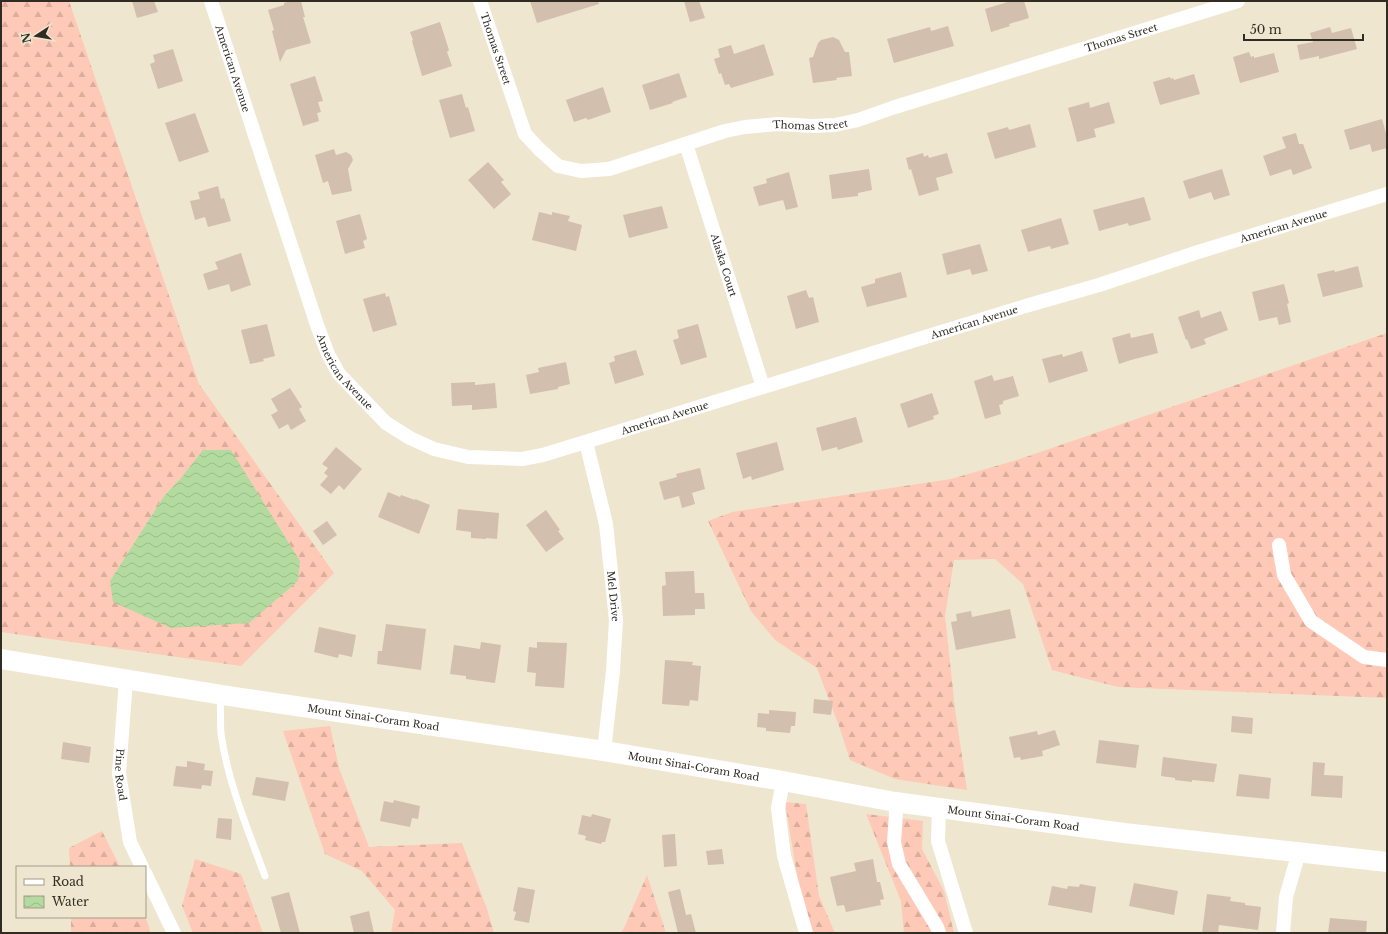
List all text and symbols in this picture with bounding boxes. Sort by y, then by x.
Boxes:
street label: Thomas Street [478,11,514,86]
north arrow [16,16,56,56]
scale bar [1244,16,1363,42]
street label: Thomas Street [1083,20,1159,55]
street label: American Avenue [212,22,253,114]
text: 50 m [1250,22,1282,37]
text: N [18,31,34,45]
street label: Thomas Street [772,116,849,133]
street label: American Avenue [1237,206,1329,246]
street label: Alaska Court [708,231,741,298]
street label: American Avenue [928,302,1020,342]
street label: American Avenue [314,331,376,412]
street label: American Avenue [618,398,710,437]
street label: Mel Drive [604,570,623,623]
street label: Mount Sinai-Coram Road [307,701,440,733]
street label: Pine Road [112,748,130,802]
street label: Mount Sinai-Coram Road [627,749,761,783]
street label: Mount Sinai-Coram Road [947,803,1080,833]
legend [16,866,146,918]
text: Road [52,874,84,889]
text: Water [51,894,89,909]

